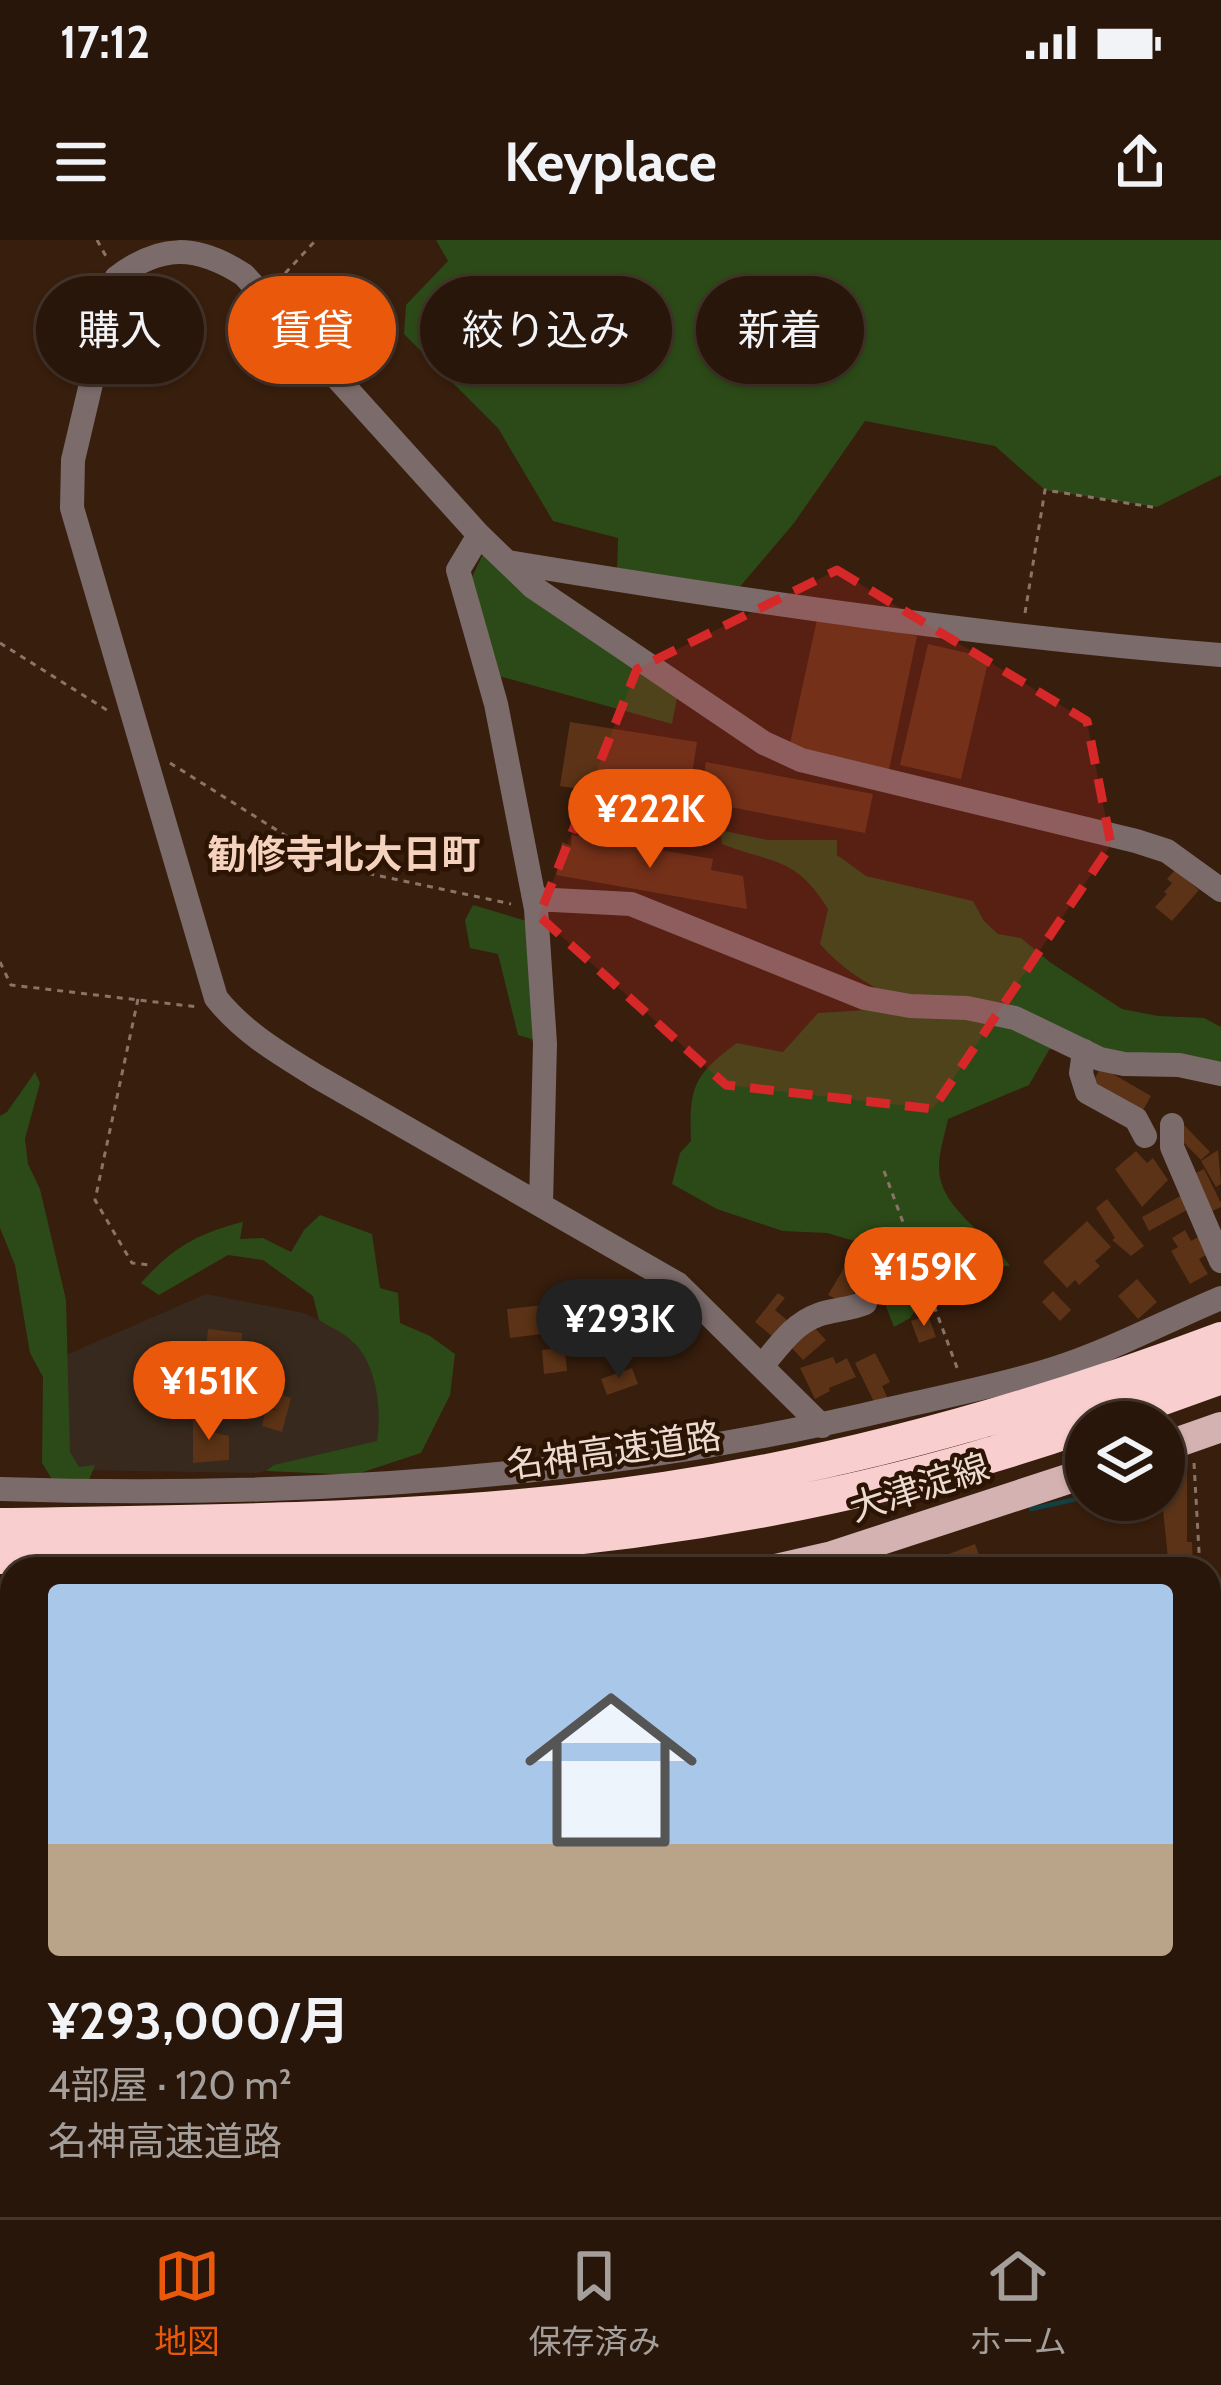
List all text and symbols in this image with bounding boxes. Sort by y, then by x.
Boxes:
text: 17:12 [60,15,150,69]
icon: menu [48,129,114,195]
text: Keyplace [504,129,717,195]
icon: share [1107,129,1173,195]
chip: 購入 [36,276,204,384]
chip: 賃貸 [228,276,396,384]
chip: 絞り込み [420,276,672,384]
chip: 新着 [696,276,864,384]
pin: ¥222K [566,769,734,871]
text: ¥222K [595,784,705,832]
district label: 勧修寺北大日町 [207,830,481,878]
pin: ¥159K [840,1227,1008,1329]
text: ¥159K [871,1242,977,1290]
pin: ¥293K [535,1279,703,1381]
text: ¥293K [563,1294,675,1342]
pin: ¥151K [125,1341,293,1443]
text: ¥151K [160,1356,258,1404]
map controls [1065,1401,1185,1521]
button: layers [1065,1401,1185,1521]
street label: 名神高速道路 [504,1413,724,1487]
street label: 大津淀線 [844,1444,994,1530]
icon: home [503,1662,719,1878]
text: ¥293,000/月 [48,1990,350,2052]
text: 4部屋 · 120 m² [48,2061,292,2109]
text: 名神高速道路 [48,2117,282,2165]
tab: 地図 [154,2243,220,2363]
tab: 保存済み [528,2243,660,2363]
tab: ホーム [969,2243,1067,2363]

